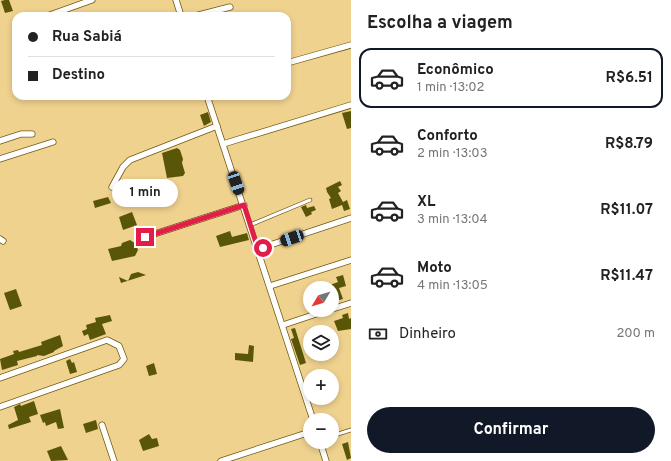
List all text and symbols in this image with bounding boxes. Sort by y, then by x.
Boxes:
text: Escolha a viagem [367,12,513,35]
text: Rua Sabiá [52,28,122,47]
icon: car [369,60,405,96]
text: Econômico [417,61,494,80]
text: Destino [52,66,105,85]
text: R$6.51 [606,69,653,88]
text: 1 min · 13:02 [417,80,485,96]
icon: car [369,126,405,162]
text: Conforto [417,127,478,146]
text: R$8.79 [605,135,653,154]
text: 2 min · 13:03 [417,146,488,162]
car [226,170,246,196]
callout: 1 min [112,179,178,207]
text: 1 min [129,185,161,201]
icon: car [369,192,405,228]
text: XL [417,193,435,212]
text: R$11.07 [600,201,653,220]
text: 3 min · 13:04 [417,212,488,228]
route end [136,228,154,246]
car [279,228,305,248]
route start [254,239,272,257]
icon: car [369,258,405,294]
text: Moto [417,259,452,278]
text: R$11.47 [600,267,653,286]
text: 4 min · 13:05 [417,278,488,294]
north arrow [303,281,339,317]
map controls [303,281,339,449]
icon: cash [367,323,389,345]
button: layers [303,325,339,361]
text: Dinheiro [399,325,456,344]
text: 200 m [616,326,655,342]
button: + [303,369,339,405]
button: Confirmar [367,407,655,453]
button: − [303,413,339,449]

